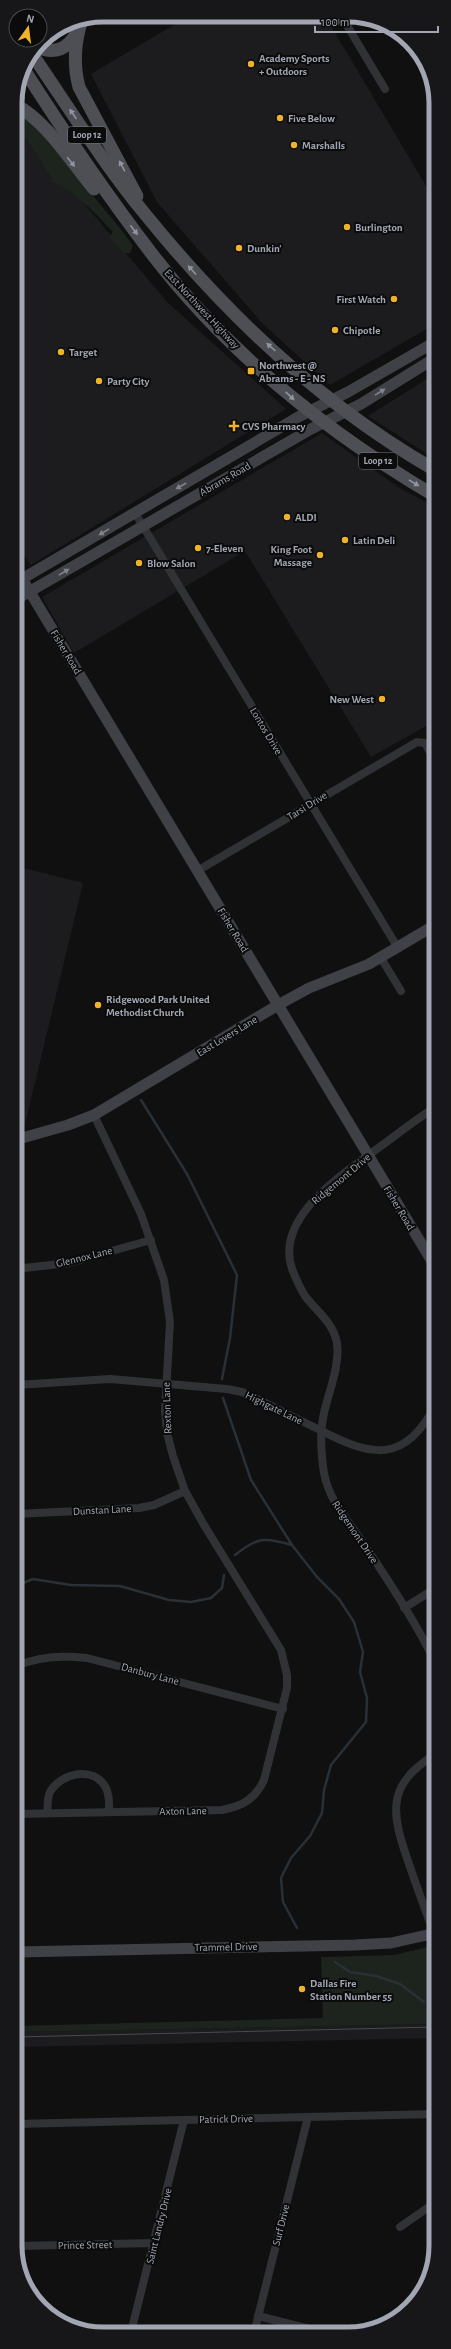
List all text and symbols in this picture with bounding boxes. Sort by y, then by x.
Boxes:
north arrow [8,8,48,48]
scale bar [315,8,438,34]
text: N [25,13,35,25]
text: 100 m [321,16,349,28]
place label: Academy Sports + Outdoors [259,53,329,77]
marker: Academy Sports + Outdoors [246,59,256,69]
one-way arrow [69,109,77,119]
marker: Five Below [275,113,285,123]
place label: Five Below [288,113,335,124]
road number: Loop 12 [68,127,106,143]
marker: Marshalls [289,140,299,150]
place label: Marshalls [302,140,345,151]
one-way arrow [67,157,76,167]
one-way arrow [119,160,126,172]
marker: Burlington [342,222,352,232]
place label: Burlington [355,222,403,233]
one-way arrow [130,225,138,236]
marker: Dunkin' [234,243,244,253]
place label: Dunkin' [247,243,282,254]
one-way arrow [187,265,197,275]
street label: East Northwest Highway [162,267,242,351]
place label: First Watch [336,294,386,305]
marker: First Watch [389,294,399,304]
marker: Chipotle [330,325,340,335]
place label: Chipotle [343,325,380,336]
one-way arrow [266,342,276,352]
marker: Target [56,347,66,357]
place label: Target [69,347,97,358]
place label: Northwest @ Abrams - E - NS [259,360,326,384]
marker: Northwest @ Abrams - E - NS [246,366,256,376]
marker: Party City [94,376,104,386]
place label: Party City [107,376,149,387]
one-way arrow [375,388,385,396]
one-way arrow [286,391,295,400]
marker: CVS Pharmacy [229,421,239,431]
place label: CVS Pharmacy [242,421,306,432]
road number: Loop 12 [359,453,397,469]
street label: Abrams Road [198,460,253,498]
one-way arrow [408,480,420,487]
one-way arrow [176,482,186,490]
marker: ALDI [282,512,292,522]
place label: ALDI [295,512,317,523]
one-way arrow [98,528,110,535]
marker: Latin Deli [340,535,350,545]
place label: Latin Deli [353,535,395,546]
marker: 7-Eleven [193,543,203,553]
place label: 7-Eleven [206,543,244,554]
place label: King Foot Massage [270,544,312,568]
marker: King Foot Massage [315,550,325,560]
marker: Blow Salon [134,558,144,568]
place label: Blow Salon [147,558,196,569]
one-way arrow [58,568,70,575]
street label: Fisher Road [49,628,84,676]
place label: New West [329,694,374,705]
marker: New West [377,694,387,704]
street label: Lontos Drive [248,705,284,757]
street label: Tarsi Drive [285,790,329,822]
street label: Fisher Road [216,906,251,954]
place label: Ridgewood Park United Methodist Church [106,994,210,1018]
marker: Ridgewood Park United Methodist Church [93,1000,103,1010]
street label: East Lovers Lane [195,1014,259,1058]
street label: Ridgemont Drive [310,1151,372,1207]
street label: Fisher Road [382,1184,417,1232]
street label: Glennox Lane [55,1245,113,1269]
street label: Rexton Lane [161,1382,173,1434]
street label: Highgate Lane [244,1389,304,1427]
street label: Ridgemont Drive [330,1499,380,1565]
street label: Dunstan Lane [72,1503,132,1517]
street label: Danbury Lane [120,1661,180,1687]
street label: Axton Lane [159,1805,207,1817]
street label: Trammel Drive [194,1941,258,1953]
place label: Dallas Fire Station Number 55 [310,1978,392,2002]
marker: Dallas Fire Station Number 55 [297,1984,307,1994]
street label: Patrick Drive [199,2113,253,2125]
street label: Saint Landry Drive [144,2187,174,2265]
street label: Surf Drive [271,2203,291,2247]
street label: Prince Street [58,2239,113,2251]

